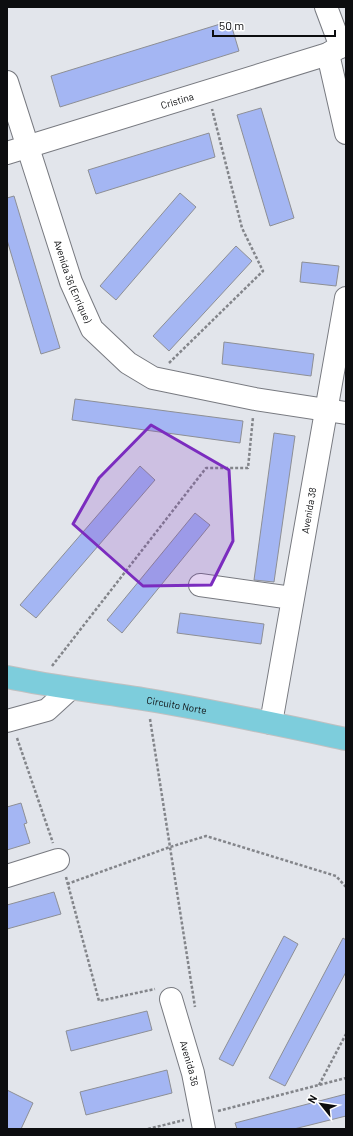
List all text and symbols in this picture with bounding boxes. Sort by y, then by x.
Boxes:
scale bar [213,12,335,38]
text: 50 m [219,18,244,32]
street label: Cristina [159,90,195,111]
street label: Avenida 36 (Enrique) [52,238,95,325]
street label: Avenida 38 [299,486,319,534]
street label: Circuito Norte [146,694,208,716]
street label: Avenida 36 [178,1039,201,1087]
north arrow [301,1084,341,1124]
text: N [304,1092,319,1105]

